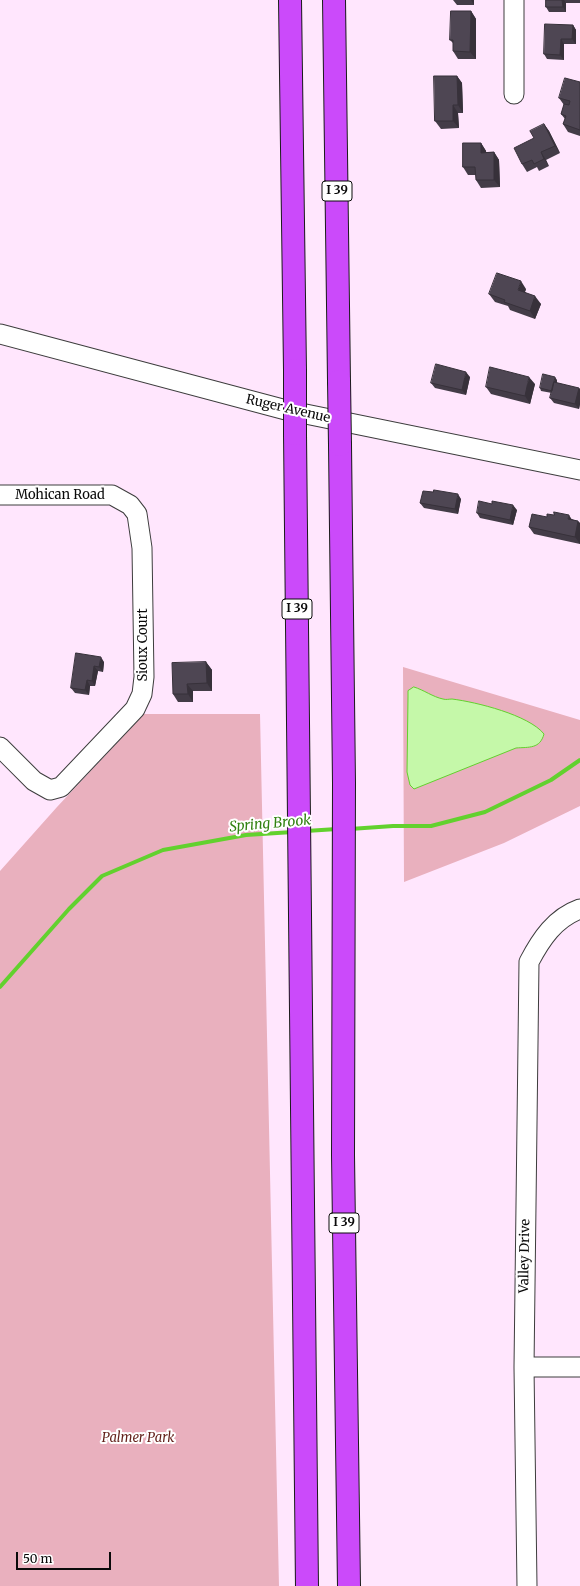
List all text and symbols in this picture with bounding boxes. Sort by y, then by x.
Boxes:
road number: I 39 [322,181,352,201]
street label: Ruger Avenue [244,392,332,426]
street label: Mohican Road [15,487,105,503]
road number: I 39 [282,599,312,619]
street label: Sioux Court [135,608,151,682]
water label: Spring Brook [229,812,311,836]
road number: I 39 [329,1213,359,1233]
street label: Valley Drive [517,1219,533,1293]
park label: Palmer Park [102,1430,174,1446]
scale bar [18,1544,113,1570]
text: 50 m [23,1551,52,1566]

